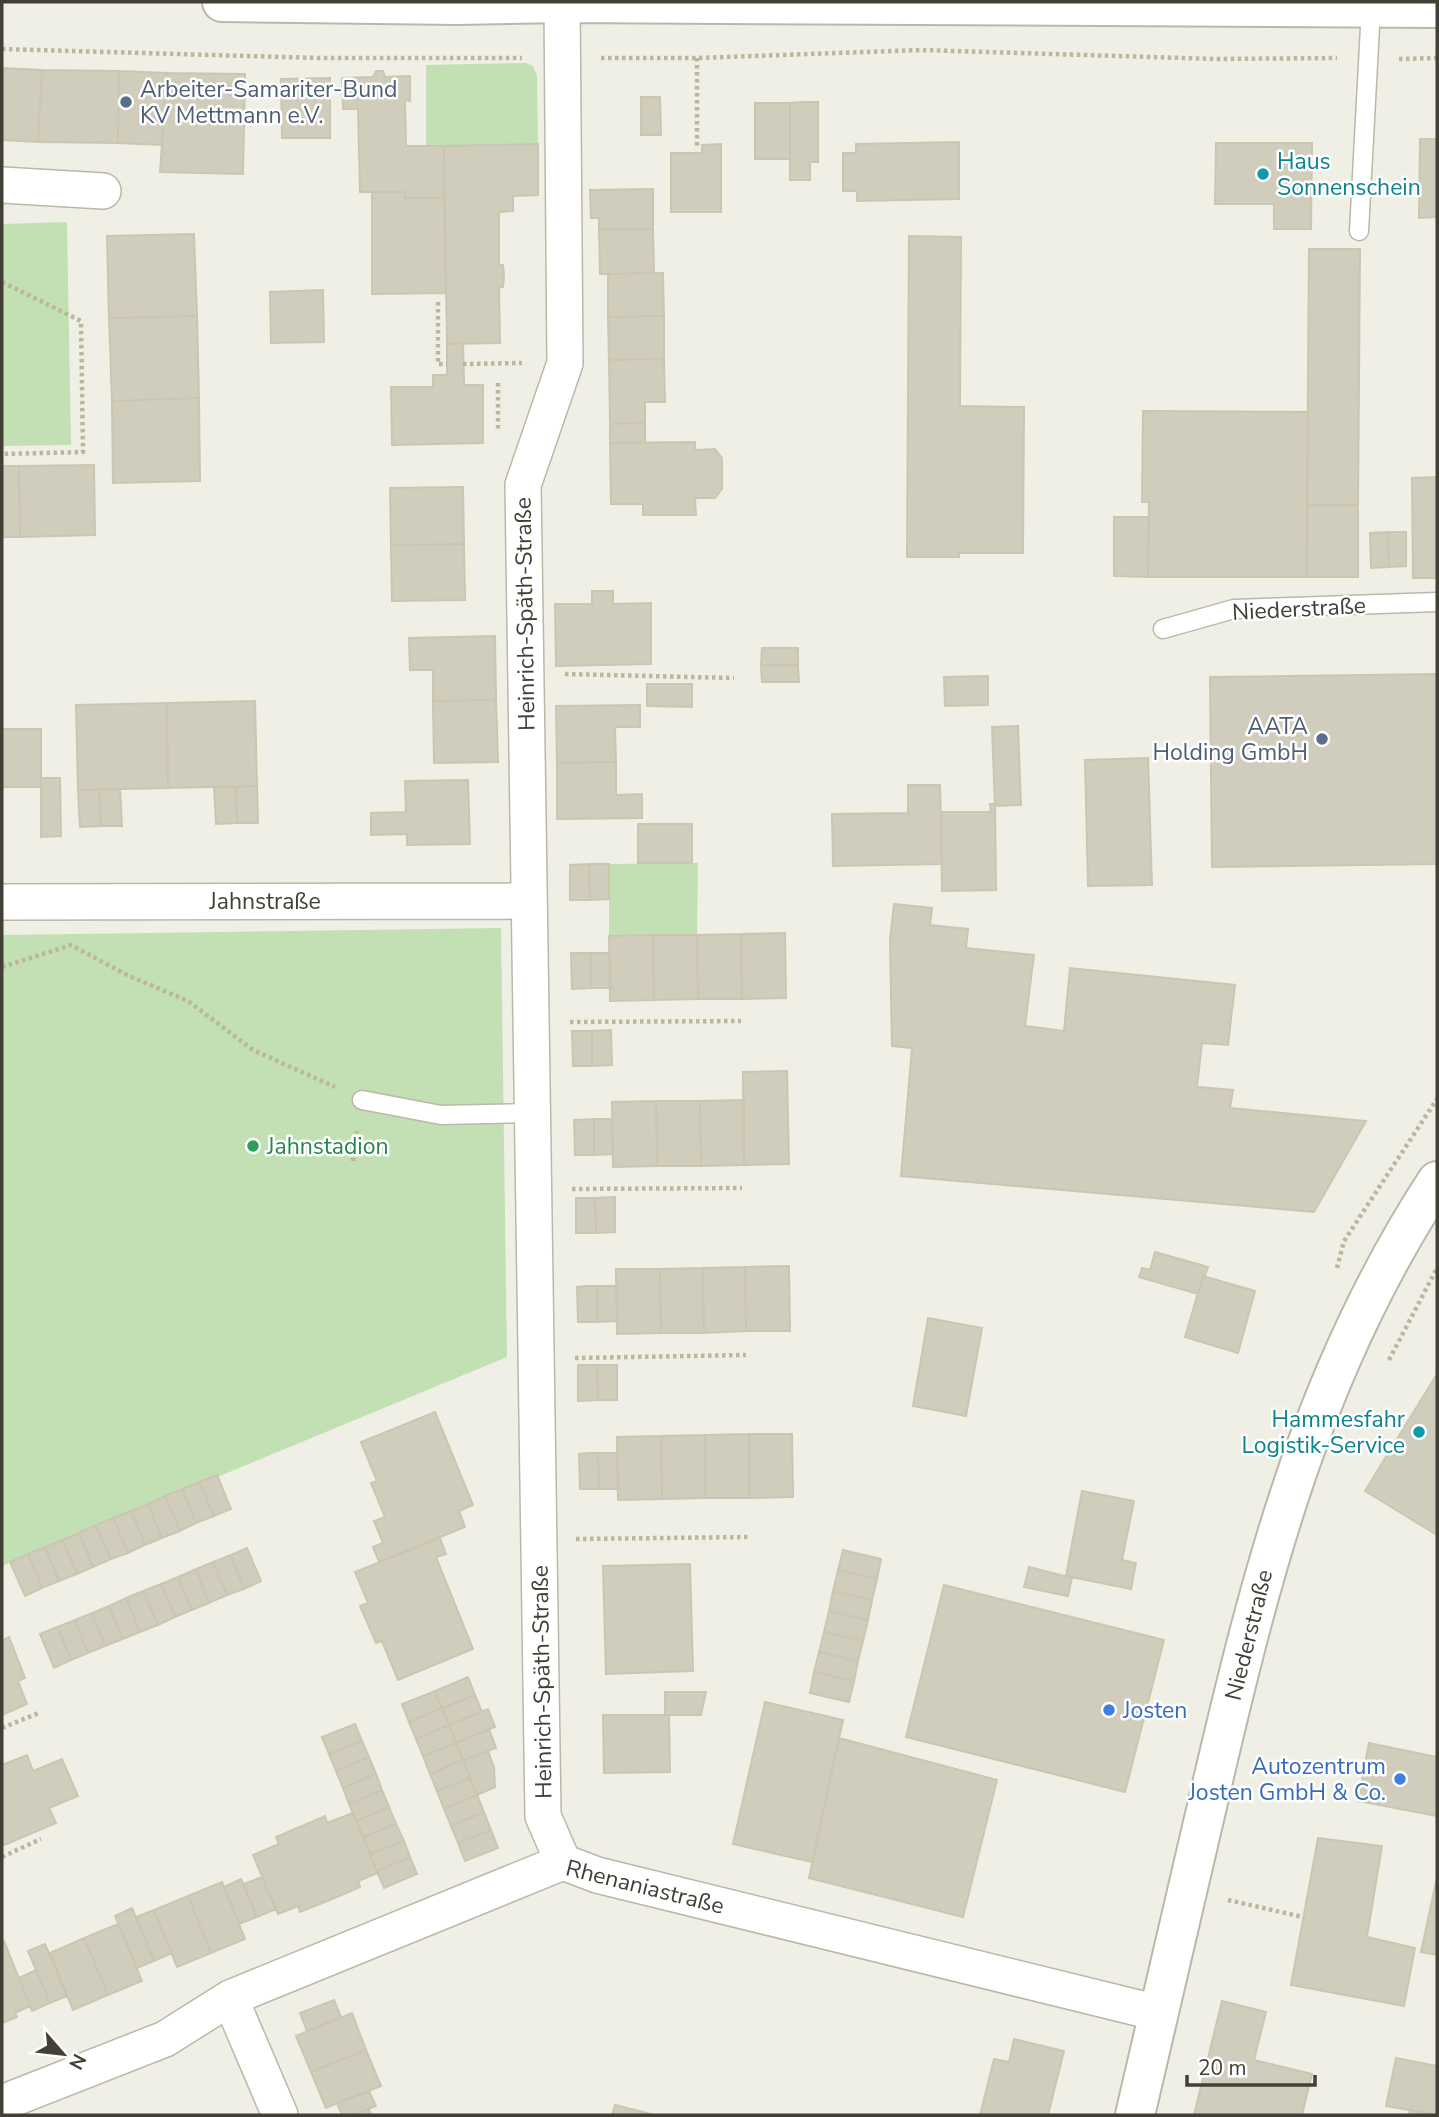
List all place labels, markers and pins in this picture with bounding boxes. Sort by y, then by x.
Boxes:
place label: Arbeiter-Samariter-Bund KV Mettmann e.V. [140,74,398,131]
marker: Arbeiter-Samariter-Bund KV Mettmann e.V. [118,94,134,110]
place label: Haus Sonnenschein [1277,146,1421,203]
marker: Haus Sonnenschein [1255,166,1271,182]
place label: AATA Holding GmbH [1153,711,1308,768]
marker: AATA Holding GmbH [1314,731,1330,747]
place label: Jahnstadion [266,1131,389,1162]
marker: Jahnstadion [245,1138,261,1154]
place label: Hammesfahr Logistik-Service [1241,1404,1406,1461]
marker: Hammesfahr Logistik-Service [1411,1424,1427,1440]
place label: Josten [1122,1695,1187,1726]
marker: Josten [1101,1702,1117,1718]
place label: Autozentrum Josten GmbH & Co. [1187,1751,1386,1808]
marker: Autozentrum Josten GmbH & Co. [1392,1771,1408,1787]

